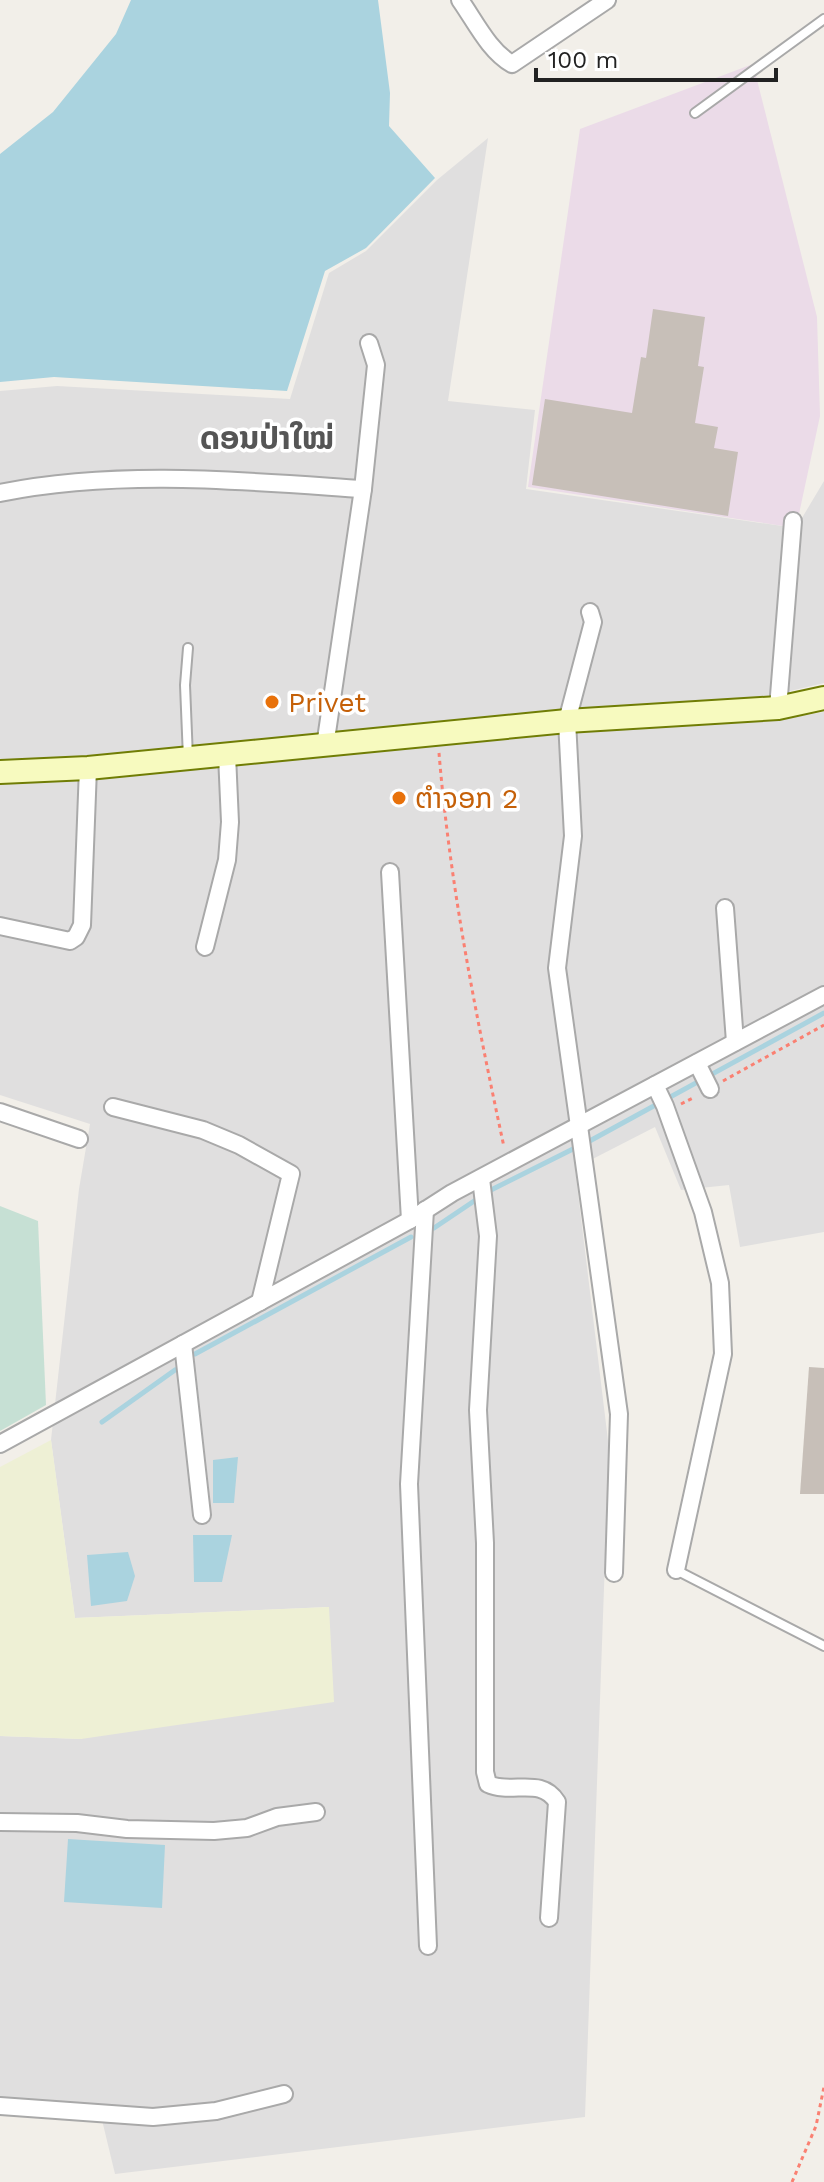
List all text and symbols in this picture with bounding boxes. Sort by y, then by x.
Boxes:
scale bar [536,32,776,82]
text: 100 m [548,46,618,74]
district label: ດອນປ່າໃໝ່ [200,419,334,457]
place label: Privet [288,686,366,719]
marker: Privet [263,693,281,711]
place label: ຕຳຈອກ 2 [415,782,518,815]
marker: ຕຳຈອກ 2 [390,789,408,807]

